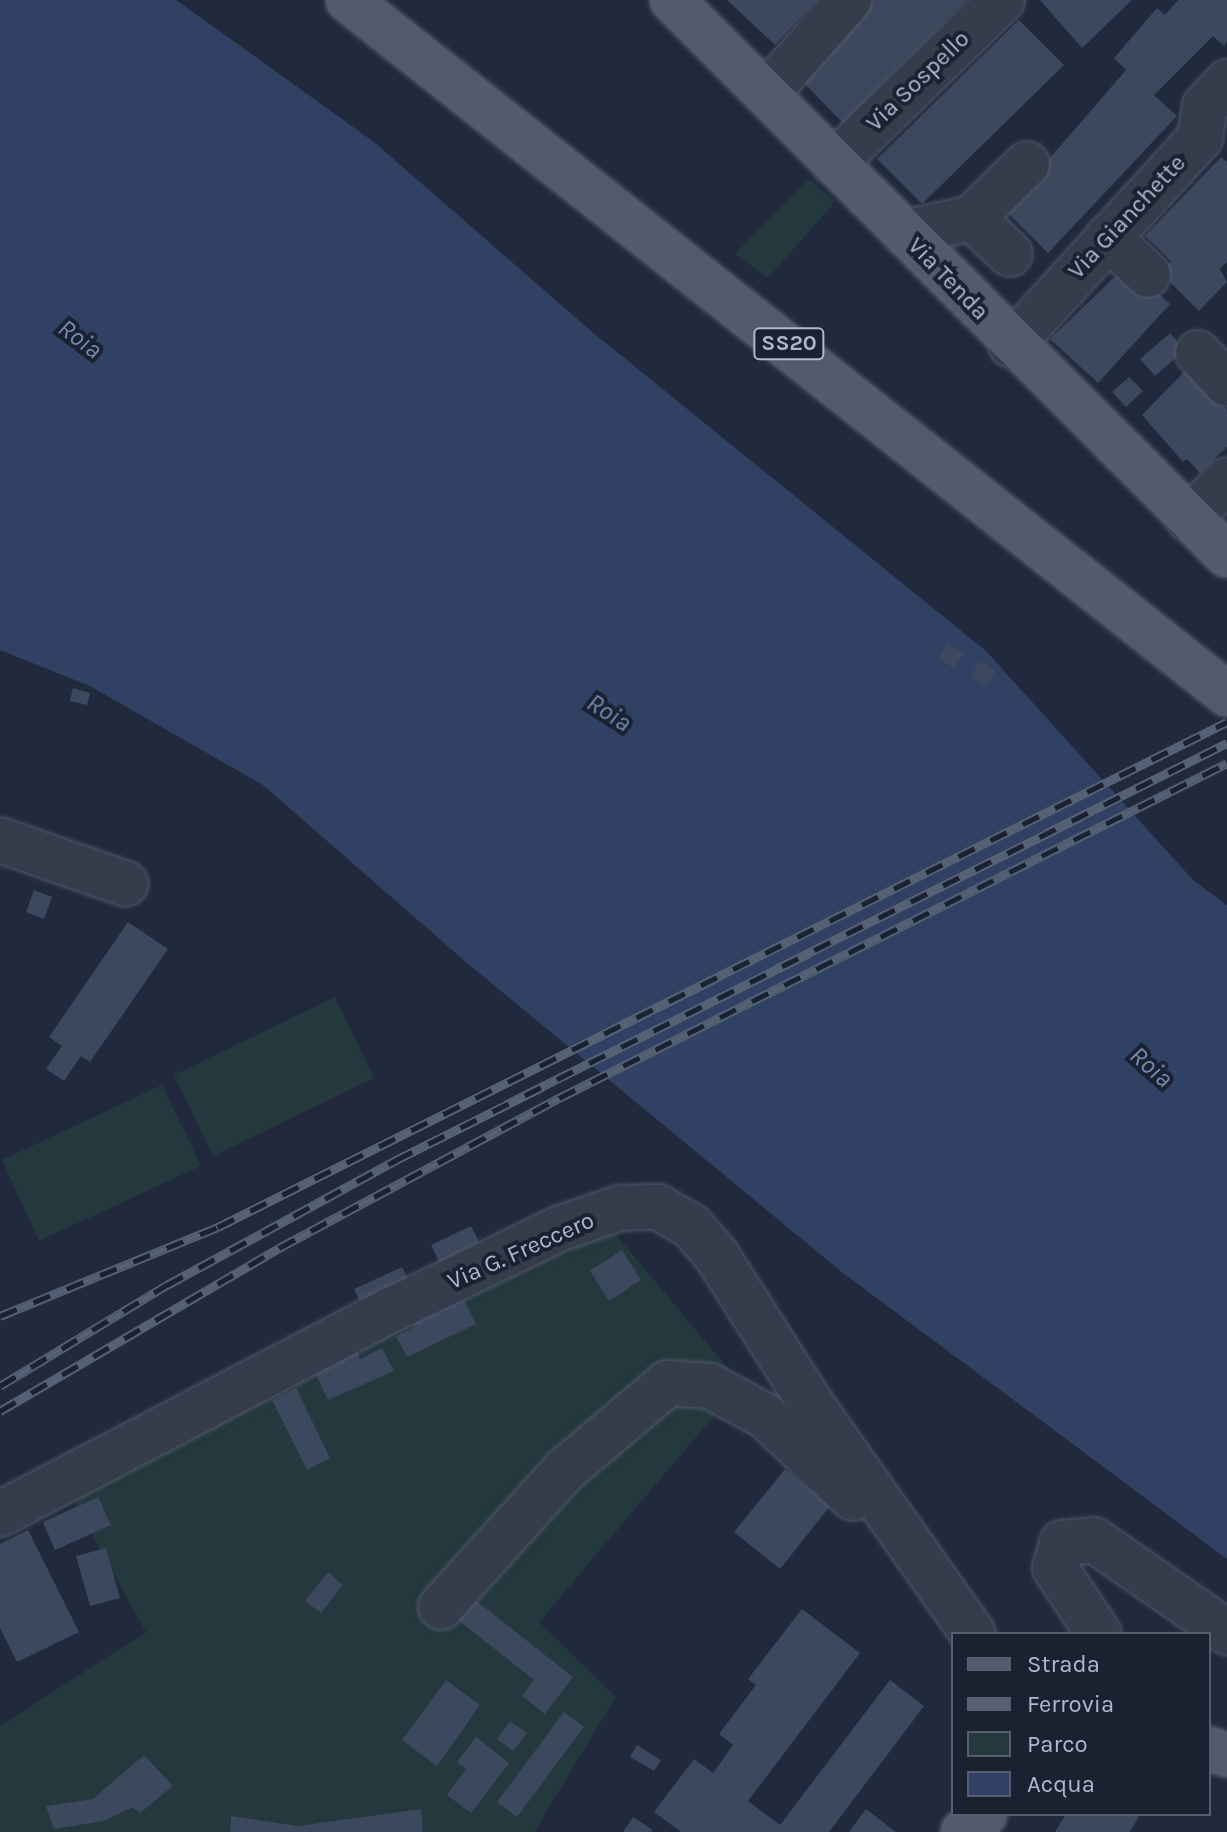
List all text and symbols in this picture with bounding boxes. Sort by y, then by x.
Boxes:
street label: Via Sospello [860,25,976,137]
street label: Via Gianchette [1062,149,1192,285]
street label: Via Tenda [902,232,994,326]
water label: Roia [52,312,108,366]
road number: SS20 [753,326,825,362]
water label: Roia [581,687,637,739]
water label: Roia [1123,1040,1179,1094]
street label: Via G. Freccero [443,1206,599,1296]
legend [951,1632,1211,1816]
text: Strada [1027,1650,1100,1678]
text: Ferrovia [1027,1690,1114,1718]
text: Parco [1027,1730,1088,1758]
text: Acqua [1027,1770,1095,1798]

